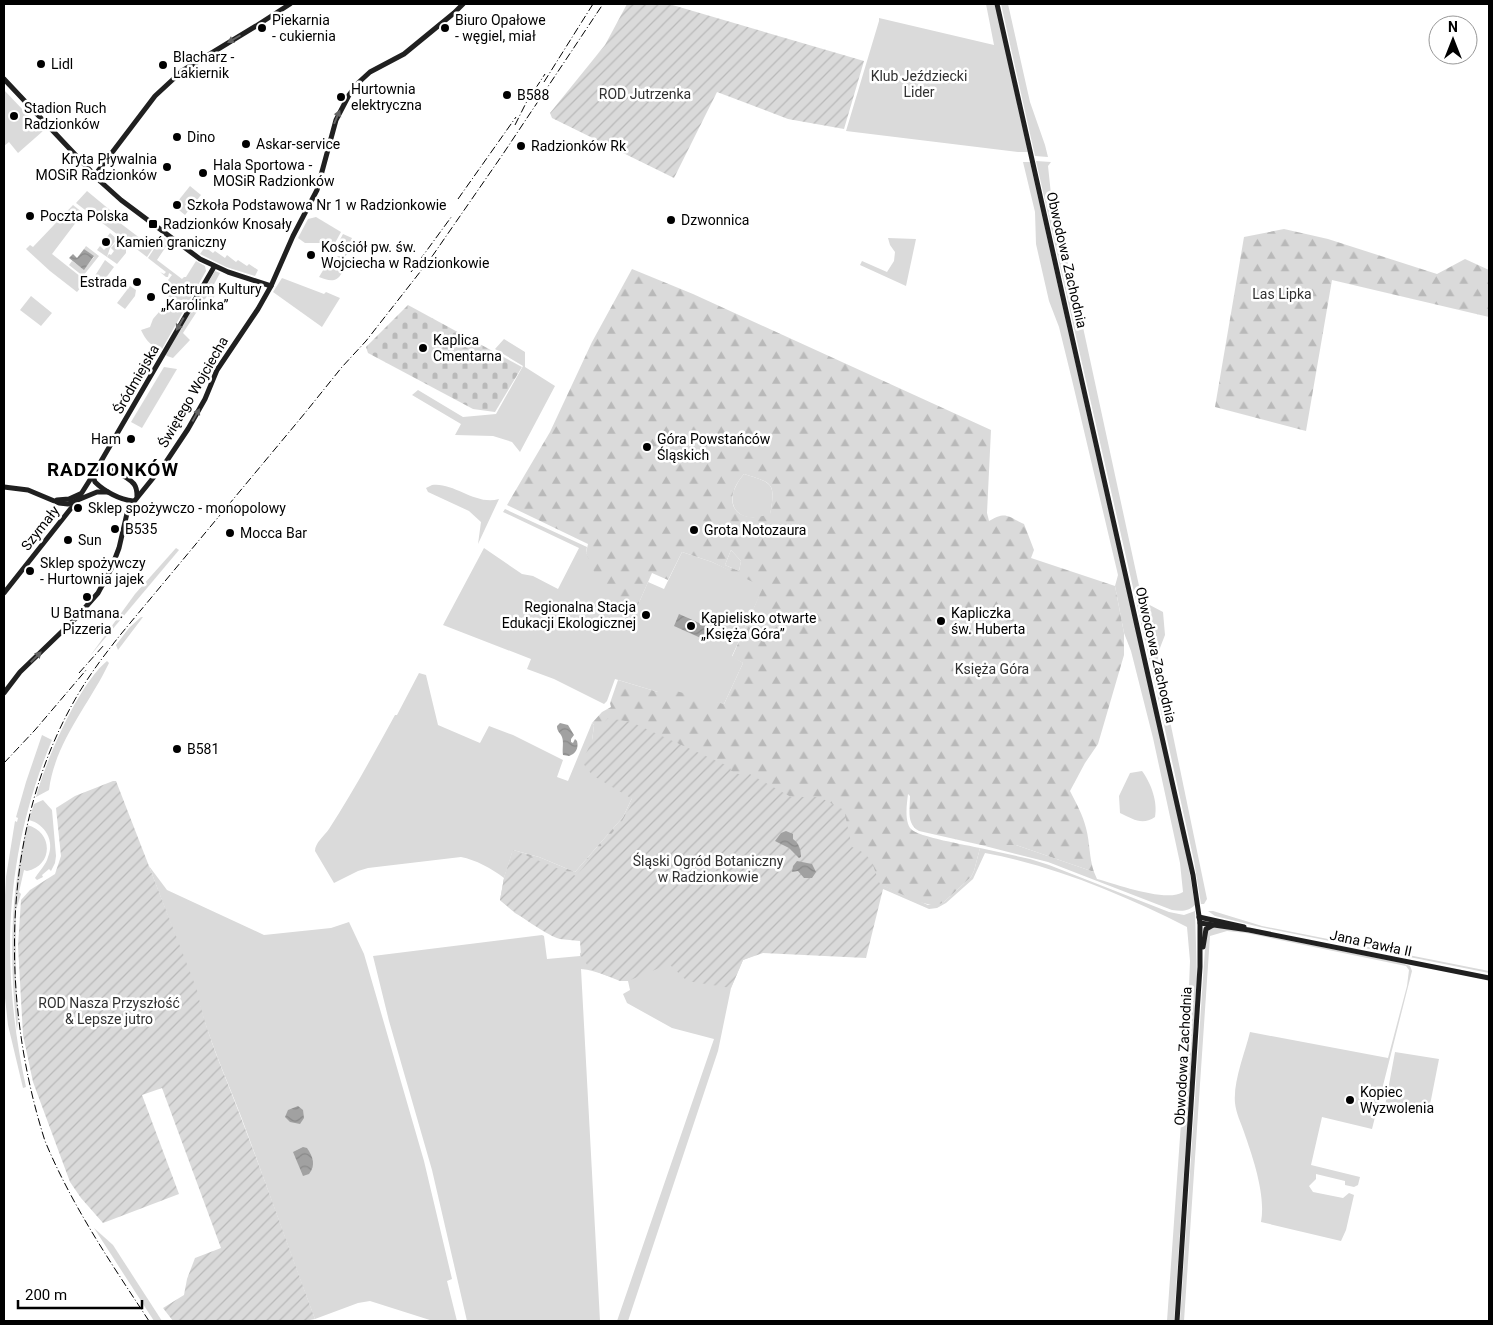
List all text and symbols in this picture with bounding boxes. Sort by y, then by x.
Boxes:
place label: Piekarnia - cukiernia [272,12,336,44]
place label: Biuro Opałowe - węgiel, miał [455,12,546,44]
north arrow [1428,15,1478,65]
text: N [1448,19,1458,35]
marker: Piekarnia - cukiernia [256,22,268,34]
marker: Biuro Opałowe - węgiel, miał [439,22,451,34]
one-way arrow [227,35,240,44]
place label: Blacharz - Lakiernik [173,49,235,81]
place label: Lidl [51,56,73,72]
marker: Lidl [35,58,47,70]
marker: Blacharz - Lakiernik [157,59,169,71]
park label: Klub Jeździecki Lider [871,68,967,100]
place label: Hurtownia elektryczna [351,81,422,113]
park label: ROD Jutrzenka [599,86,691,102]
place label: B588 [517,87,549,103]
marker: B588 [501,89,513,101]
marker: Hurtownia elektryczna [335,91,347,103]
place label: Stadion Ruch Radzionków [24,100,106,132]
marker: Stadion Ruch Radzionków [8,110,20,122]
one-way arrow [334,110,342,124]
place label: Dino [187,129,215,145]
marker: Dino [171,131,183,143]
place label: Askar-service [256,136,340,152]
marker: Askar-service [240,138,252,150]
place label: Radzionków Rk [531,138,627,154]
marker: Radzionków Rk [515,140,527,152]
place label: Kryta Pływalnia MOSiR Radzionków [36,151,157,183]
place label: Hala Sportowa - MOSiR Radzionków [213,157,335,189]
marker: Kryta Pływalnia MOSiR Radzionków [161,161,173,173]
marker: Hala Sportowa - MOSiR Radzionków [197,167,209,179]
street label: Obwodowa Zachodnia [1044,190,1090,330]
place label: Szkoła Podstawowa Nr 1 w Radzionkowie [187,197,447,213]
marker: Szkoła Podstawowa Nr 1 w Radzionkowie [171,199,183,211]
place label: Poczta Polska [40,208,129,224]
marker: Poczta Polska [24,210,36,222]
place label: Dzwonnica [681,212,749,228]
marker: Dzwonnica [665,214,677,226]
place label: Radzionków Knosały [163,216,292,232]
marker: Radzionków Knosały [147,218,159,230]
place label: Kamień graniczny [116,234,227,250]
marker: Kamień graniczny [100,236,112,248]
place label: Kościół pw. św. Wojciecha w Radzionkowie [321,239,489,271]
marker: Kościół pw. św. Wojciecha w Radzionkowie [305,249,317,261]
place label: Estrada [80,274,127,290]
marker: Estrada [131,276,143,288]
place label: Centrum Kultury „Karolinka” [161,281,262,313]
park label: Las Lipka [1252,286,1312,302]
marker: Centrum Kultury „Karolinka” [145,291,157,303]
one-way arrow [176,318,185,331]
place label: Kaplica Cmentarna [433,332,502,364]
street label: Świętego Wojciecha [154,333,231,450]
street label: Śródmiejska [109,341,162,416]
marker: Kaplica Cmentarna [417,342,429,354]
one-way arrow [192,408,201,421]
place label: Ham [91,431,121,447]
place label: Góra Powstańców Śląskich [657,431,771,463]
marker: Ham [125,433,137,445]
marker: Góra Powstańców Śląskich [641,441,653,453]
district label: RADZIONKÓW [47,458,179,481]
place label: Sklep spożywczo - monopolowy [88,500,286,516]
street label: Szymały [18,502,63,553]
marker: Sklep spożywczo - monopolowy [72,502,84,514]
place label: B535 [125,521,157,537]
place label: Grota Notozaura [704,522,806,538]
marker: B535 [109,523,121,535]
marker: Grota Notozaura [688,524,700,536]
place label: Mocca Bar [240,525,307,541]
marker: Mocca Bar [224,527,236,539]
place label: Sun [78,532,102,548]
marker: Sun [62,534,74,546]
place label: Sklep spożywczy - Hurtownia jajek [40,555,146,587]
marker: Sklep spożywczy - Hurtownia jajek [24,565,36,577]
street label: Obwodowa Zachodnia [1133,585,1179,725]
marker: U Batmana. Pizzeria [81,591,93,603]
place label: Regionalna Stacja Edukacji Ekologicznej [502,599,636,631]
place label: U Batmana. Pizzeria [51,605,123,637]
place label: Kapliczka św. Huberta [951,605,1025,637]
marker: Regionalna Stacja Edukacji Ekologicznej [640,609,652,621]
place label: Kąpielisko otwarte „Księża Góra” [701,610,816,642]
marker: Kapliczka św. Huberta [935,615,947,627]
marker: Kąpielisko otwarte „Księża Góra” [685,620,697,632]
one-way arrow [30,651,42,663]
park label: Księża Góra [955,661,1029,677]
place label: B581 [187,741,219,757]
marker: B581 [171,743,183,755]
park label: Śląski Ogród Botaniczny w Radzionkowie [633,852,784,885]
street label: Jana Pawła II [1328,926,1414,960]
street label: Obwodowa Zachodnia [1171,986,1195,1126]
park label: ROD Nasza Przyszłość & Lepsze jutro [38,995,180,1027]
place label: Kopiec Wyzwolenia [1360,1084,1434,1116]
marker: Kopiec Wyzwolenia [1344,1094,1356,1106]
scale bar [18,1278,141,1310]
text: 200 m [25,1286,67,1304]

